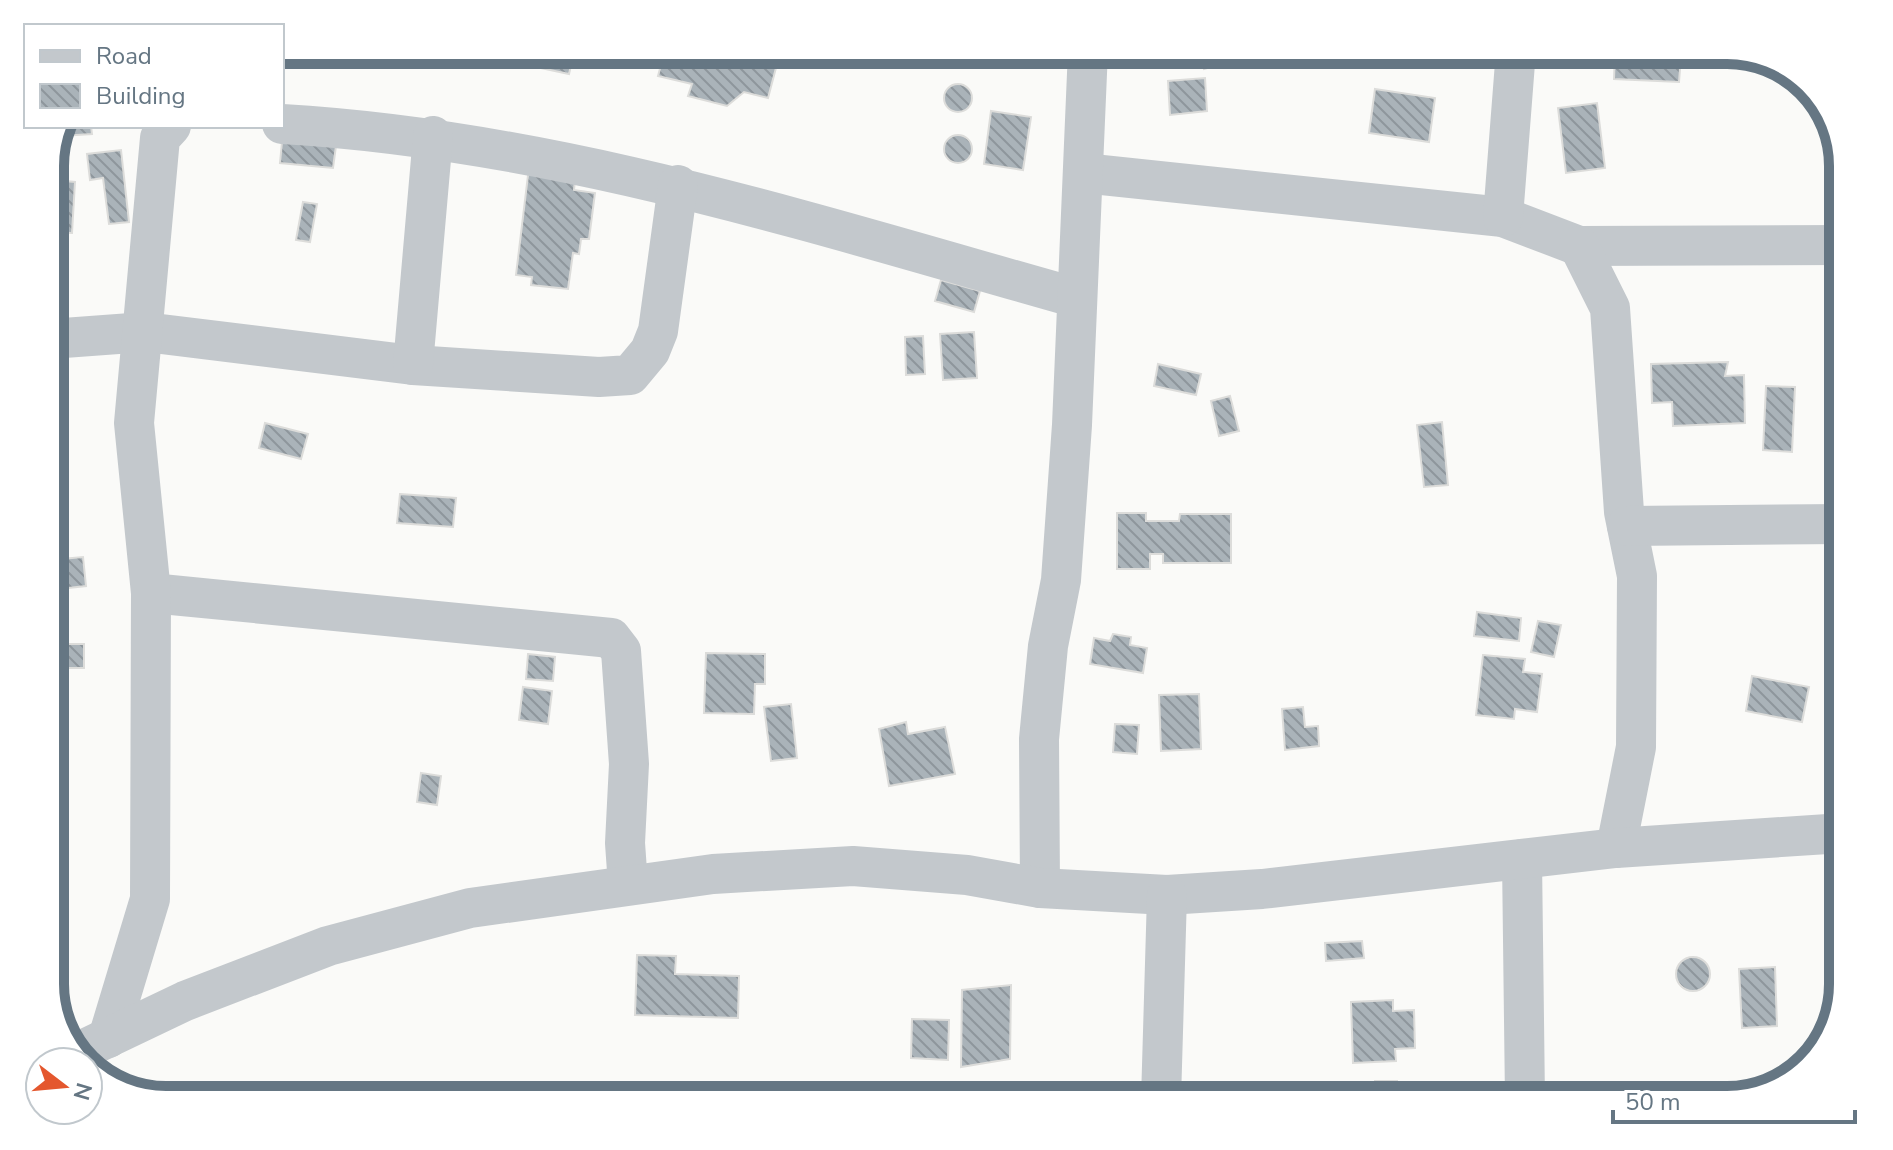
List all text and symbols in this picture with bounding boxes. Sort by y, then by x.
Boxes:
legend [24,24,284,128]
text: Road [96,40,152,72]
text: Building [96,80,186,112]
north arrow [24,1046,104,1126]
scale bar [1613,1074,1855,1124]
text: N [66,1079,99,1103]
text: 50 m [1625,1086,1681,1118]

